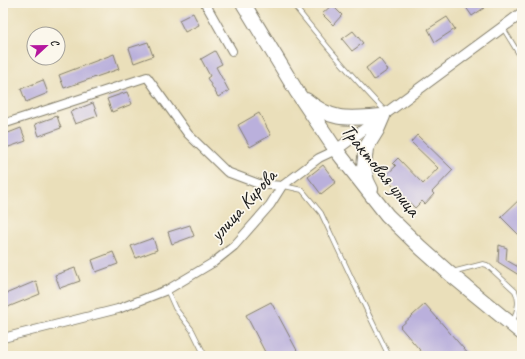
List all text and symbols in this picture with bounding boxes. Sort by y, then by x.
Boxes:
north arrow [26,26,66,66]
text: С [48,37,63,49]
street label: Трактовая улица [336,118,427,223]
street label: улица Кирова [204,162,283,247]

